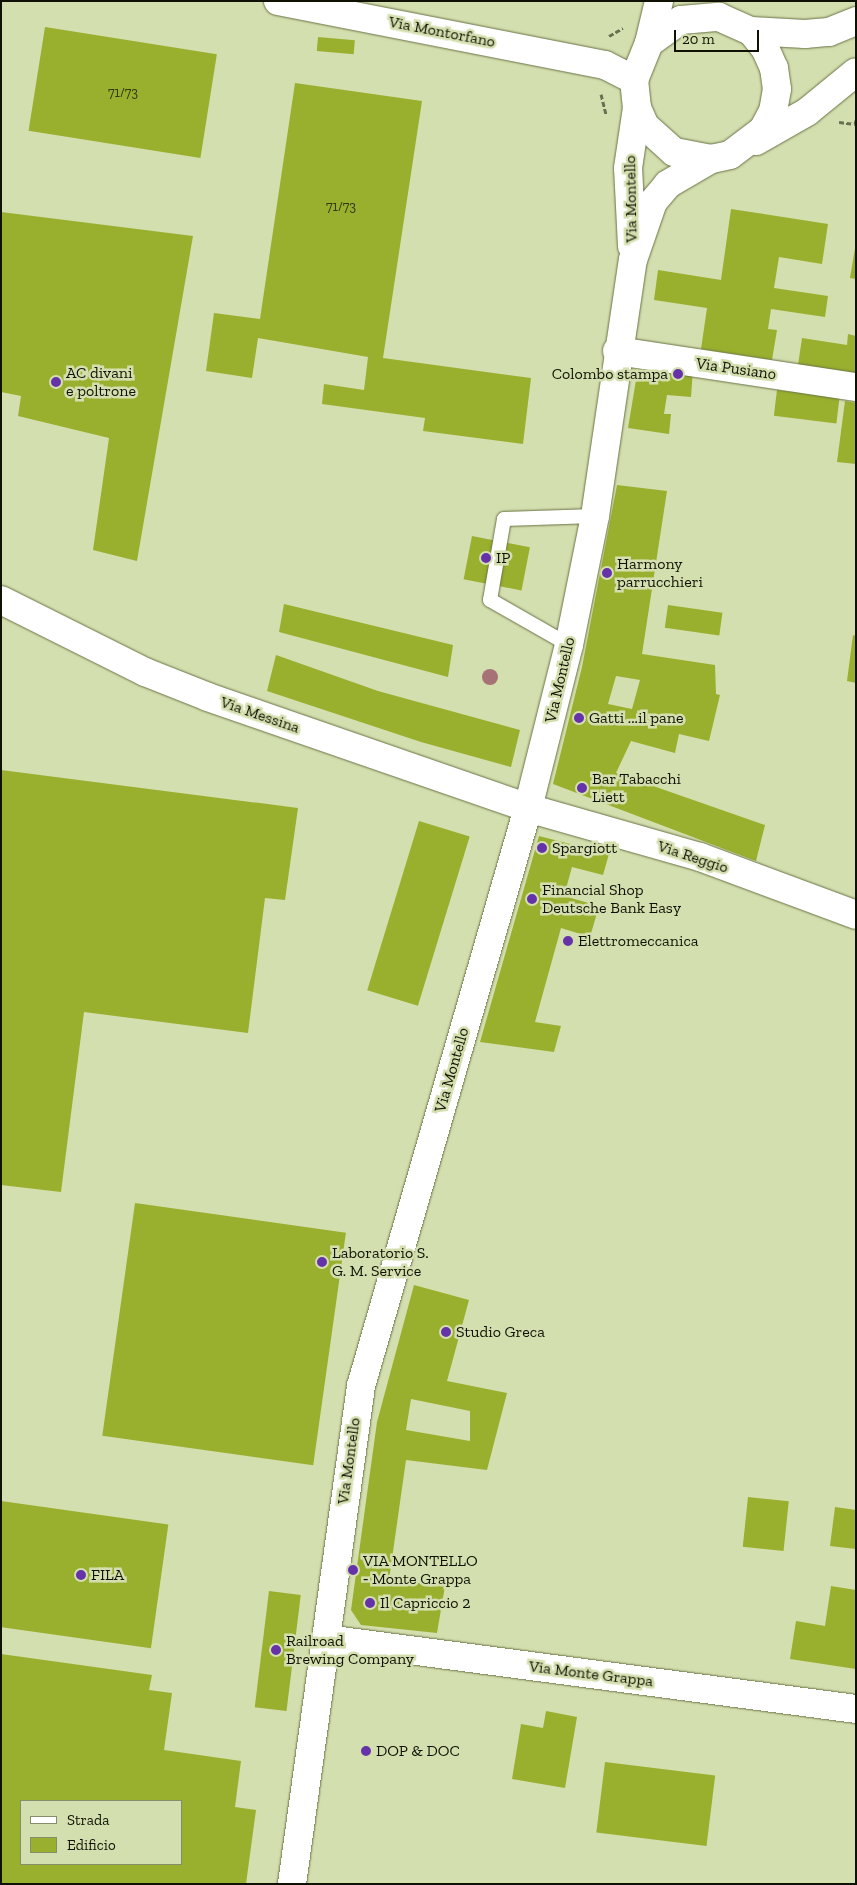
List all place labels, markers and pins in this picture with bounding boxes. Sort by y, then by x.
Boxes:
place label: AC divani e poltrone [66,363,136,401]
place label: Colombo stampa [552,364,668,384]
marker: Colombo stampa [672,368,684,380]
marker: AC divani e poltrone [50,376,62,388]
place label: IP [496,548,510,568]
marker: IP [480,552,492,564]
place label: Harmony parrucchieri [617,554,703,592]
marker: Harmony parrucchieri [601,567,613,579]
place label: Gatti ...il pane [589,708,683,728]
marker: Gatti ...il pane [573,712,585,724]
place label: Bar Tabacchi Liett [592,769,681,807]
marker: Bar Tabacchi Liett [576,782,588,794]
place label: Spargiott [552,838,617,858]
marker: Spargiott [536,842,548,854]
place label: Financial Shop Deutsche Bank Easy [542,880,681,918]
marker: Financial Shop Deutsche Bank Easy [526,893,538,905]
place label: Elettromeccanica [578,931,699,951]
marker: Elettromeccanica [562,935,574,947]
place label: Laboratorio S. G. M. Service [332,1243,429,1281]
marker: Laboratorio S. G. M. Service [316,1256,328,1268]
place label: Studio Greca [456,1322,545,1342]
marker: Studio Greca [440,1326,452,1338]
place label: VIA MONTELLO ‐ Monte Grappa [363,1551,478,1589]
marker: VIA MONTELLO ‐ Monte Grappa [347,1564,359,1576]
place label: FILA [91,1565,124,1585]
marker: FILA [75,1569,87,1581]
place label: Il Capriccio 2 [380,1593,470,1613]
marker: Il Capriccio 2 [364,1597,376,1609]
place label: Railroad Brewing Company [286,1631,414,1669]
marker: Railroad Brewing Company [270,1644,282,1656]
place label: DOP & DOC [376,1741,460,1761]
marker: DOP & DOC [360,1745,372,1757]

